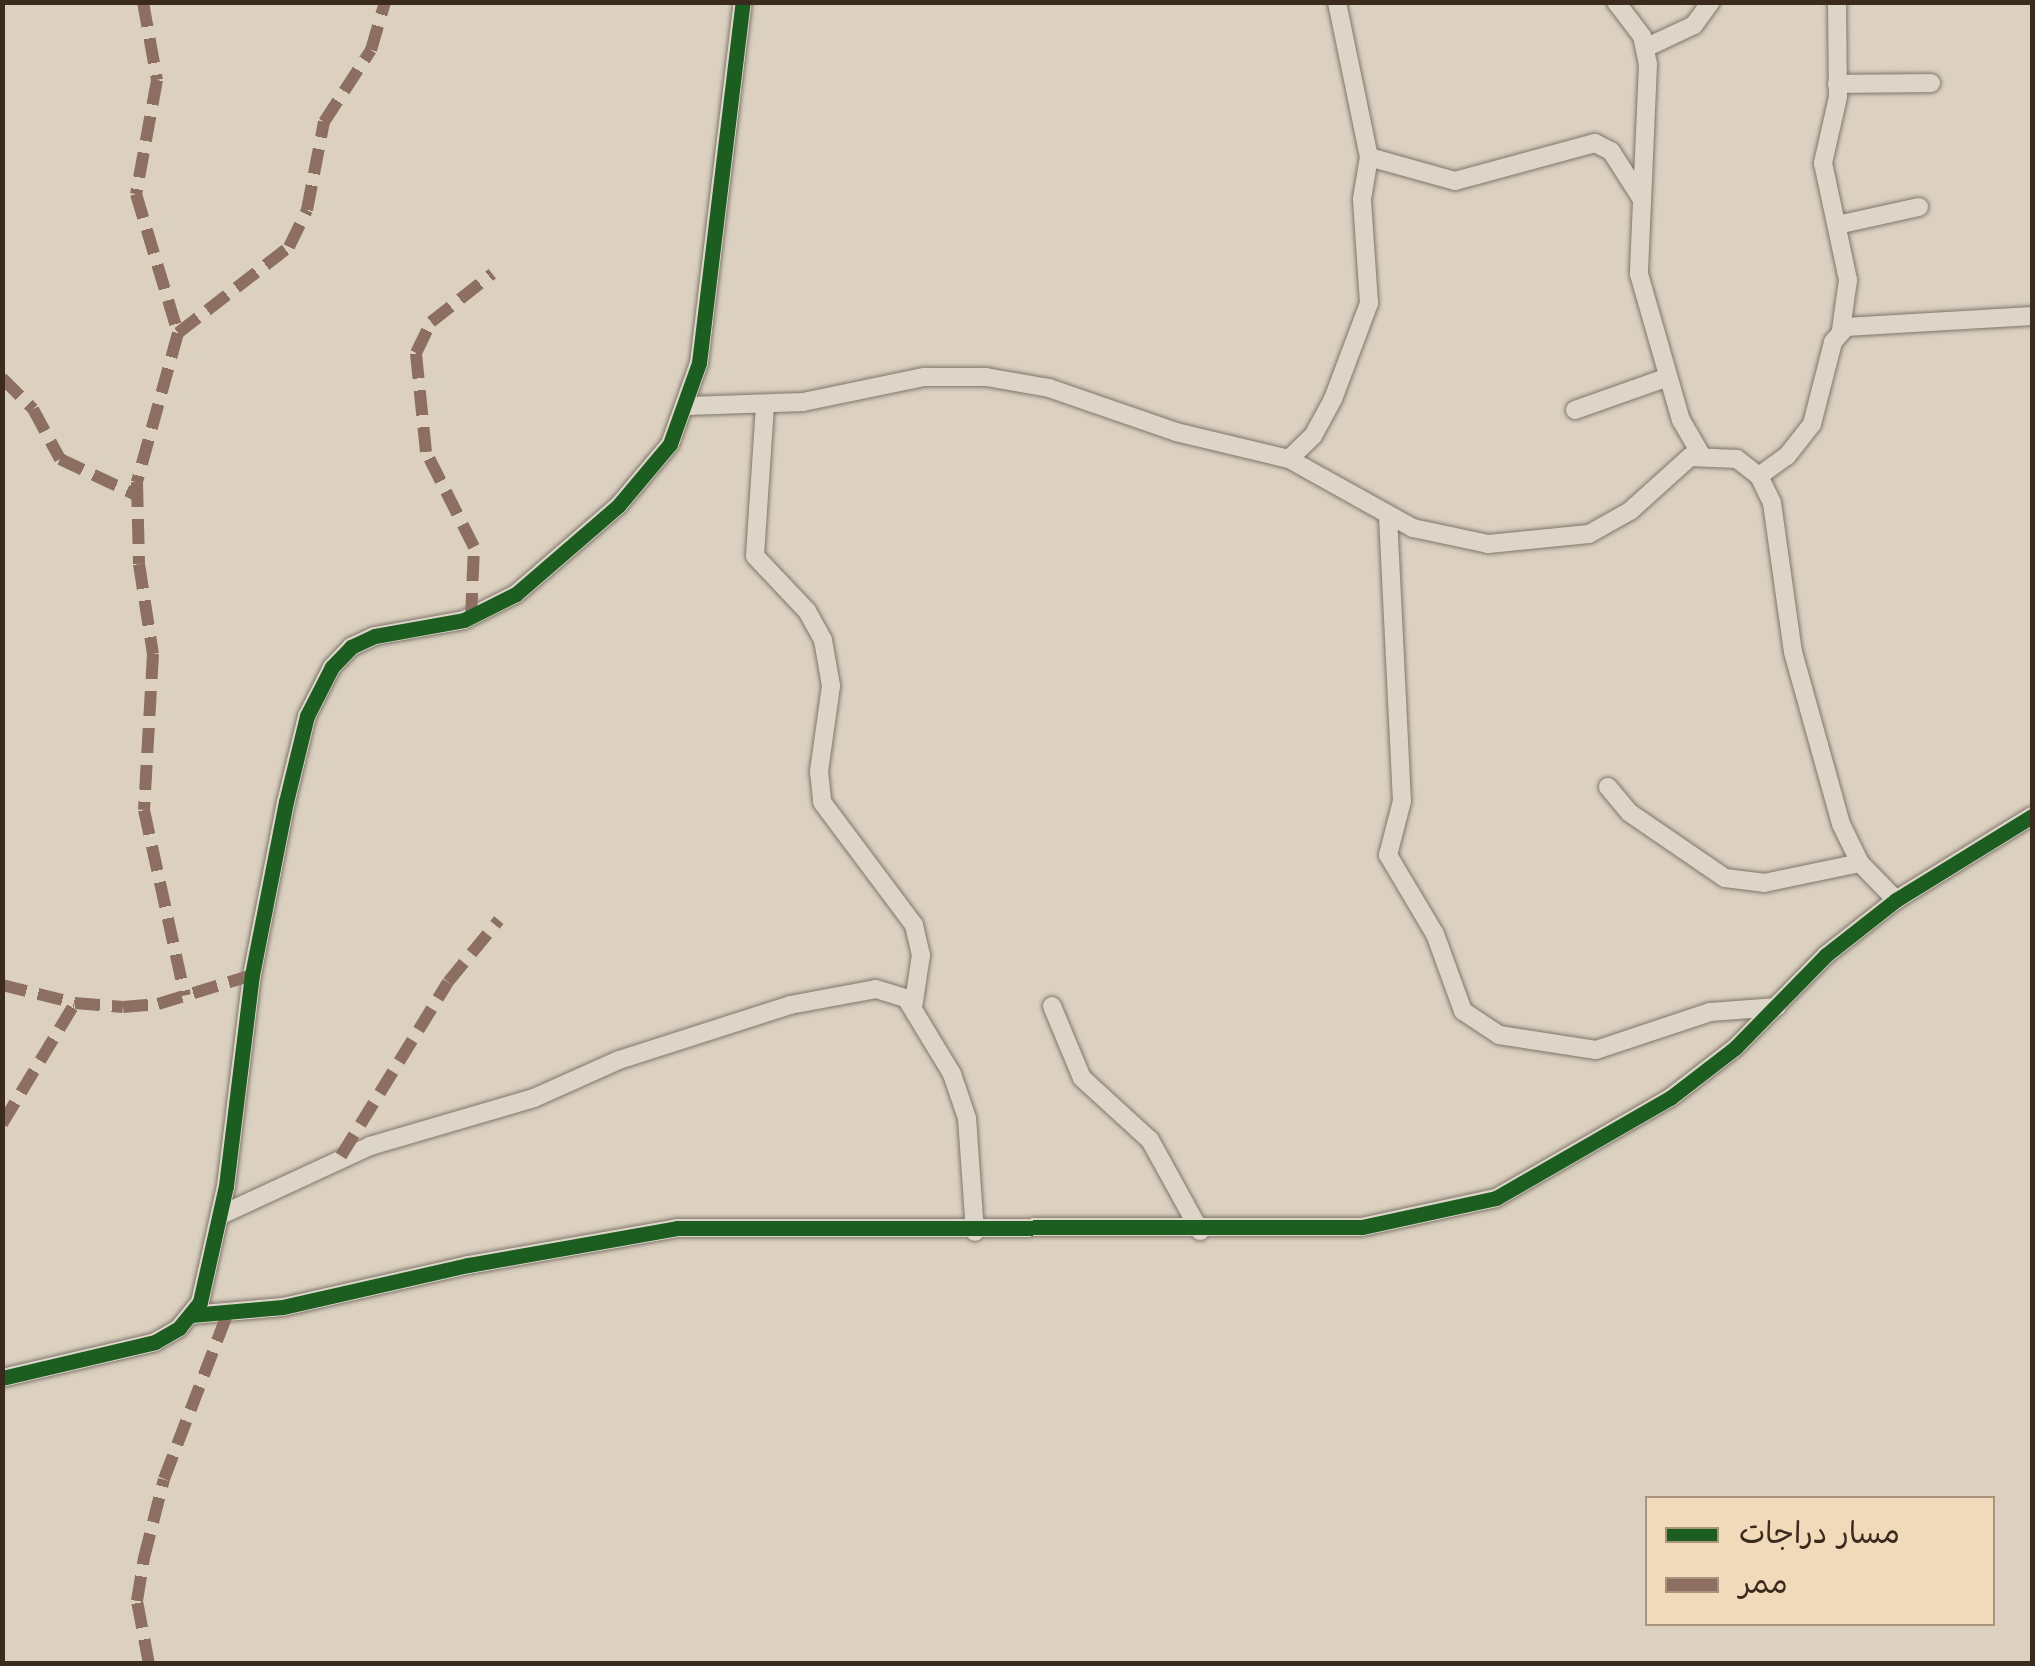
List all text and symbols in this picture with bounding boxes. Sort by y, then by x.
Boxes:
legend [1645,1496,1995,1626]
text: مسار دراجات [1739,1512,1900,1553]
text: ممر [1739,1562,1788,1603]

